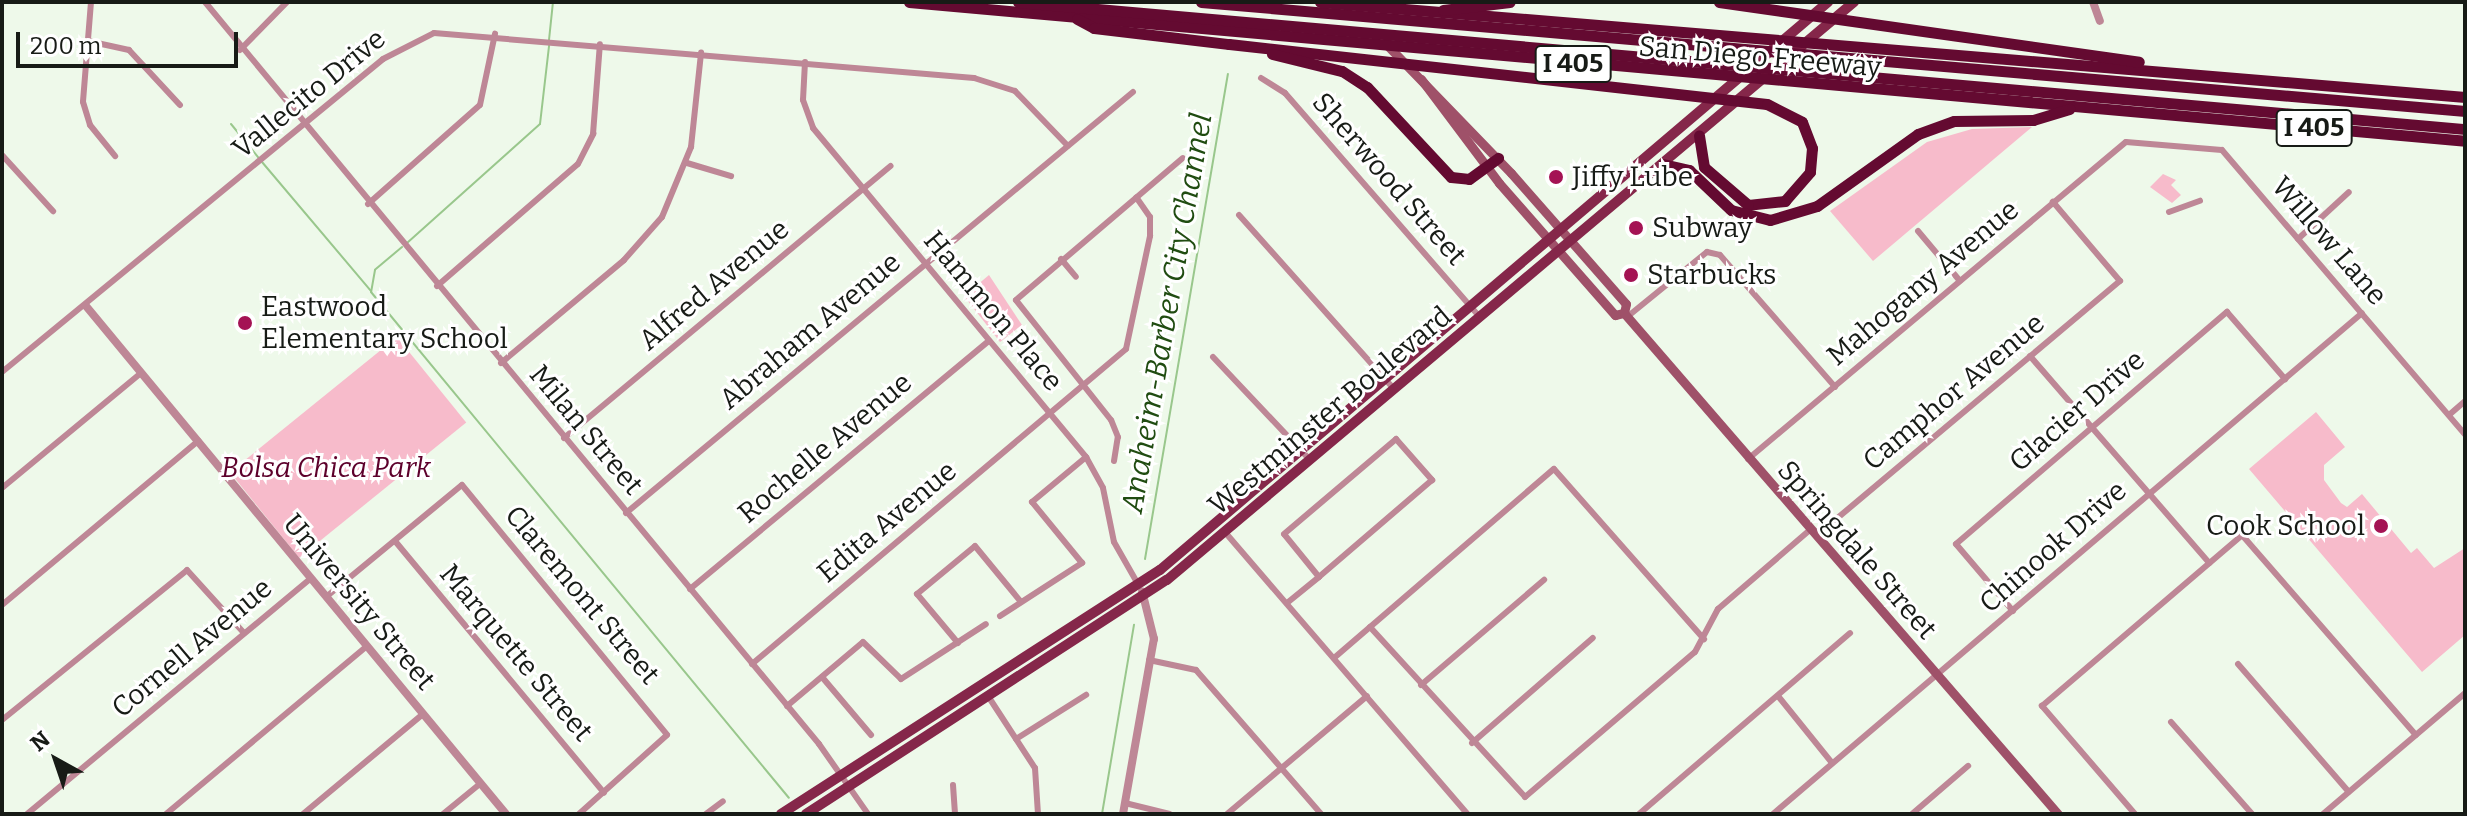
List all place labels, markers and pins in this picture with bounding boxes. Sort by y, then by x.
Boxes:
place label: Jiffy Lube [1572,160,1693,194]
marker: Jiffy Lube [1547,168,1565,186]
place label: Subway [1652,211,1753,245]
marker: Subway [1627,219,1645,237]
place label: Starbucks [1647,258,1776,292]
marker: Starbucks [1622,266,1640,284]
place label: Eastwood Elementary School [261,290,508,356]
marker: Eastwood Elementary School [236,314,254,332]
place label: Cook School [2206,509,2365,543]
marker: Cook School [2372,517,2390,535]

